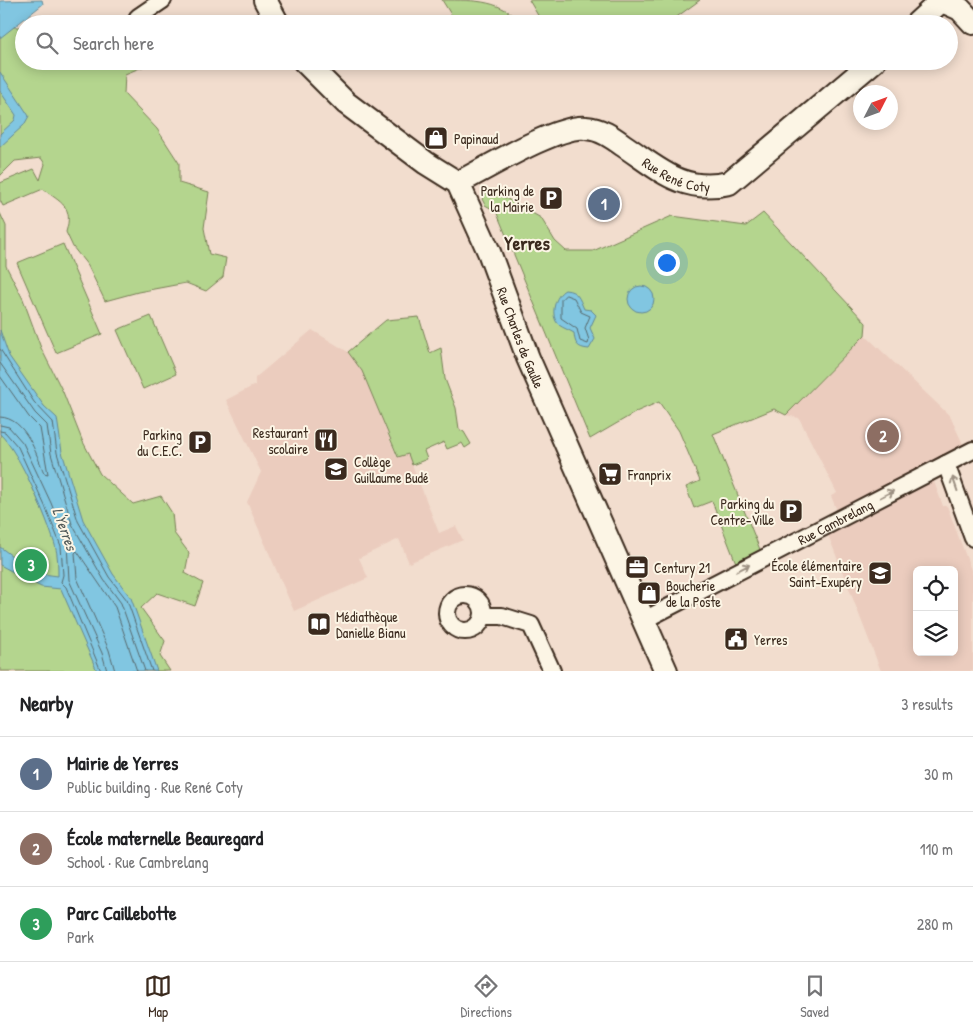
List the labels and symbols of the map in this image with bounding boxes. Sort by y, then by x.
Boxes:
north arrow [853,85,898,130]
shop icon: Papinaud [423,125,449,151]
place label: Papinaud [454,129,499,149]
street label: Rue René Coty [639,152,710,196]
place label: Parking de la Mairie [481,181,534,216]
parking icon: Parking de la Mairie [538,185,564,211]
pin: 1 [588,185,620,223]
district label: Yerres [504,230,550,256]
your location [654,250,680,276]
street label: Rue Charles de Gaulle [493,284,550,391]
pin: 2 [867,417,899,455]
place label: Restaurant scolaire [253,423,308,458]
place label: Parking du C.E.C. [137,425,182,460]
restaurant icon: Restaurant scolaire [313,427,339,453]
parking icon: Parking du C.E.C. [187,429,213,455]
place label: Collège Guillaume Budé [354,452,429,487]
school or university icon: Collège Guillaume Budé [323,456,349,482]
supermarket icon: Franprix [597,461,623,487]
place label: Franprix [627,465,671,485]
one-way arrow [950,477,959,492]
one-way arrow [879,489,894,498]
place label: Parking du Centre-Ville [710,494,774,529]
street label: Rue Cambrelang [794,494,876,549]
parking icon: Parking du Centre-Ville [778,498,804,524]
water label: L'Yerres [48,505,83,554]
pin: 3 [15,546,47,584]
office icon: Century 21 [624,554,650,580]
place label: École élémentaire Saint-Exupéry [772,556,862,592]
place label: Century 21 [654,558,710,578]
school or university icon: École élémentaire Saint-Exupéry [867,560,893,586]
one-way arrow [735,563,750,573]
place label: Boucherie de la Poste [666,576,721,611]
shop icon: Boucherie de la Poste [636,580,662,606]
place label: Médiathèque Danielle Bianu [336,607,406,642]
library icon: Médiathèque Danielle Bianu [306,611,332,637]
public building icon: Yerres [723,626,749,652]
place label: Yerres [754,630,788,649]

